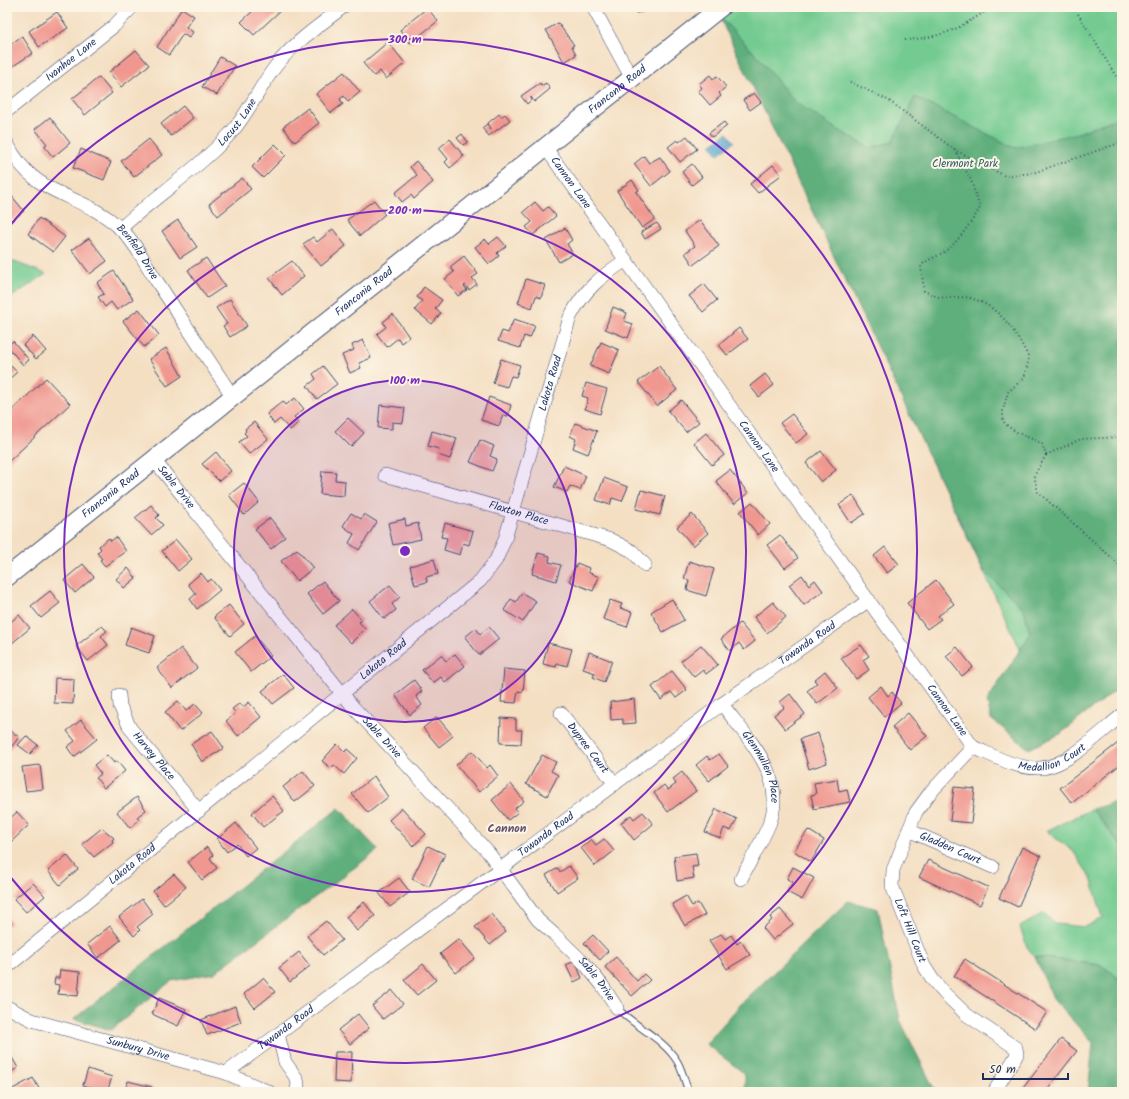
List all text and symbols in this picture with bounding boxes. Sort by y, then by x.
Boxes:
text: 300 m [387,30,422,49]
street label: Ivanhoe Lane [42,34,101,86]
street label: Franconia Road [584,60,651,119]
street label: Locust Lane [213,95,262,151]
street label: Cannon Lane [546,153,596,213]
park label: Clermont Park [932,155,999,173]
text: 200 m [388,201,422,220]
street label: Benfield Drive [112,220,163,283]
street label: Franconia Road [331,263,398,321]
street label: Lakota Road [534,353,567,413]
text: 100 m [390,371,420,390]
street label: Cannon Lane [734,417,784,477]
street label: Sable Drive [153,461,199,513]
street label: Franconia Road [78,465,145,523]
street label: Flaxton Place [486,496,551,531]
centre of rings [398,544,412,558]
street label: Towanda Road [775,617,840,670]
street label: Lakota Road [356,634,412,685]
street label: Cannon Lane [922,680,972,740]
street label: Sable Drive [357,712,406,763]
street label: Dupree Court [562,719,614,778]
street label: Glenmullen Place [737,727,783,803]
street label: Harvey Place [128,728,179,785]
street label: Medallion Court [1016,739,1091,777]
street label: Towanda Road [514,807,579,862]
district label: Cannon [488,819,527,838]
street label: Gladden Court [916,827,985,870]
street label: Lakota Road [105,839,161,890]
street label: Loft Hill Court [889,895,931,966]
street label: Sable Drive [574,953,619,1005]
street label: Towanda Road [254,1001,319,1055]
street label: Sunbury Drive [105,1032,171,1066]
scale bar [983,1055,1068,1081]
text: 50 m [989,1060,1016,1079]

